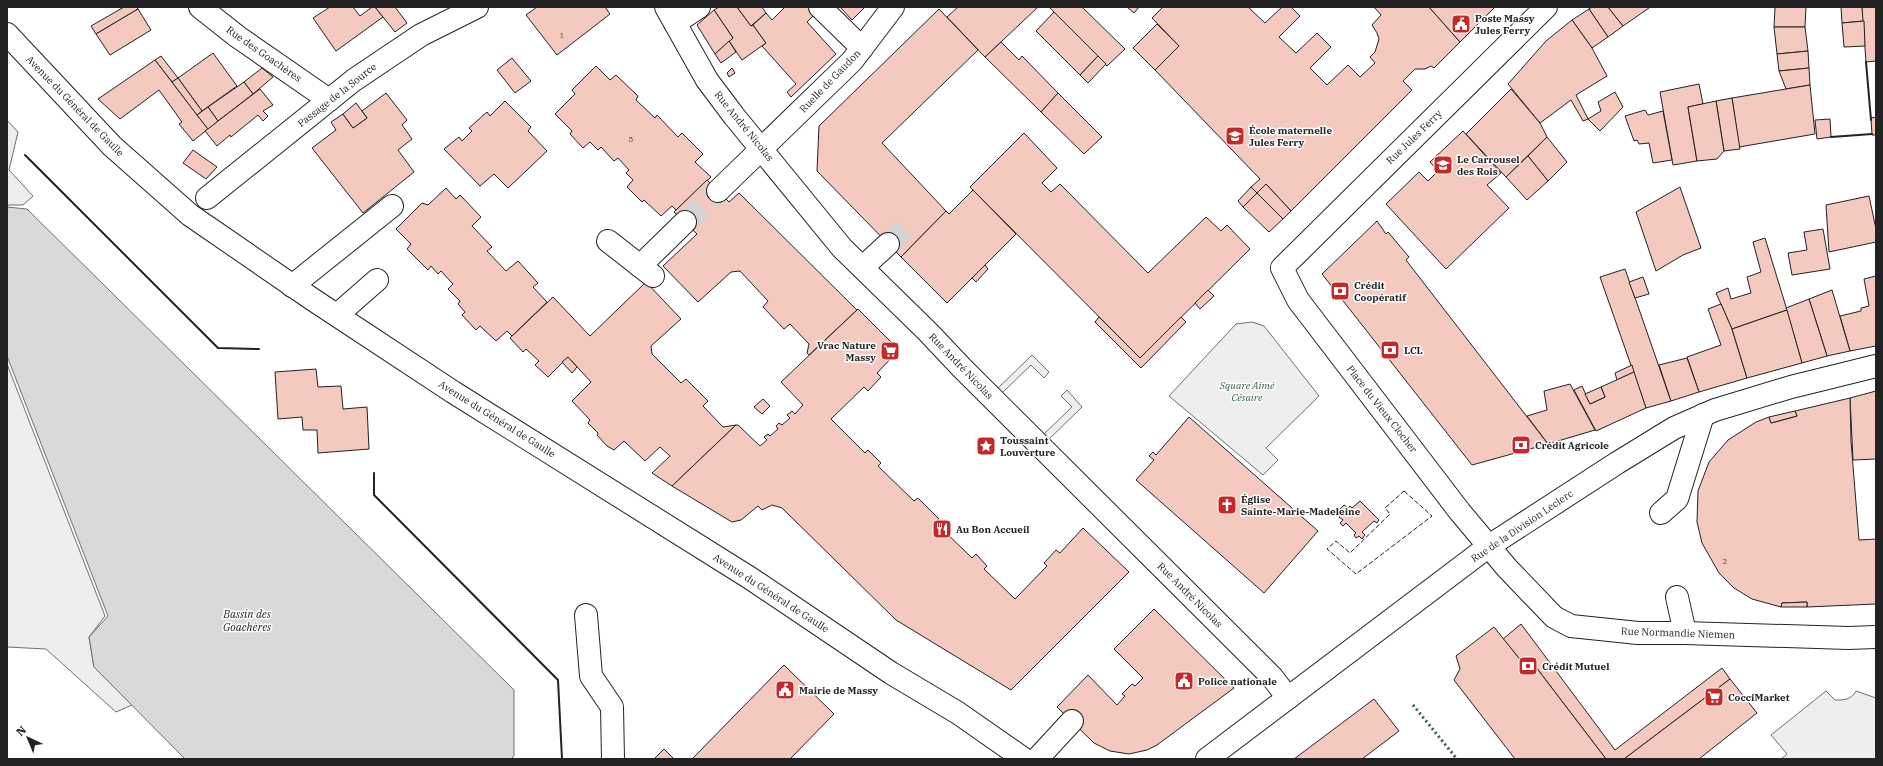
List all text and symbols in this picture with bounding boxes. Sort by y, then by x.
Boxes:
place label: Poste Massy Jules Ferry [1475,12,1535,37]
public building icon: Poste Massy Jules Ferry [1450,13,1472,35]
street label: Rue des Goachères [224,23,304,85]
house number: 1 [560,30,565,40]
street label: Ruelle de Gaudon [797,46,864,115]
street label: Avenue du Général de Gaulle [23,53,127,159]
street label: Passage de la Source [295,60,379,130]
street label: Rue André Nicolas [712,88,776,164]
street label: Rue Jules Ferry [1383,107,1445,167]
place label: École maternelle Jules Ferry [1249,124,1332,149]
school or university icon: École maternelle Jules Ferry [1224,125,1246,147]
house number: 5 [629,134,634,144]
place label: Le Carrousel des Rois [1457,153,1520,178]
school or university icon: Le Carrousel des Rois [1432,154,1454,176]
place label: Crédit Coopératif [1354,279,1407,304]
bank icon: Crédit Coopératif [1329,280,1351,302]
street label: Rue André Nicolas [926,330,996,402]
place label: Vrac Nature Massy [817,339,876,364]
bank icon: LCL [1379,339,1401,361]
supermarket icon: Vrac Nature Massy [879,340,901,362]
place label: LCL [1404,344,1423,357]
street label: Place du Vieux Clocher [1344,363,1421,456]
street label: Avenue du Général de Gaulle [436,378,558,460]
park label: Square Aimé Césaire [1219,379,1275,404]
place label: Toussaint Louverture [1000,434,1056,459]
bank icon: Crédit Agricole [1510,434,1532,456]
place icon: Toussaint Louverture [975,435,997,457]
place label: Crédit Agricole [1535,439,1609,452]
street label: Rue de la Division Leclerc [1468,487,1576,565]
place label: Église Sainte-Marie-Madeleine [1241,493,1361,518]
church icon: Église Sainte-Marie-Madeleine [1216,494,1238,516]
restaurant icon: Au Bon Accueil [931,518,953,540]
place label: Au Bon Accueil [956,523,1030,536]
street label: Avenue du Général de Gaulle [711,551,831,635]
house number: 2 [1723,556,1728,566]
street label: Rue André Nicolas [1155,560,1225,630]
water label: Bassin des Goachères [222,607,272,634]
street label: Rue Normandie Niemen [1621,625,1736,642]
bank icon: Crédit Mutuel [1517,655,1539,677]
place label: Crédit Mutuel [1542,660,1609,673]
public building icon: Police nationale [1173,670,1195,692]
place label: Police nationale [1198,675,1277,688]
public building icon: Mairie de Massy [774,679,796,701]
place label: Mairie de Massy [799,684,878,697]
supermarket icon: CocciMarket [1703,686,1725,708]
place label: CocciMarket [1728,691,1790,704]
north arrow [8,718,48,758]
text: N [13,723,29,739]

